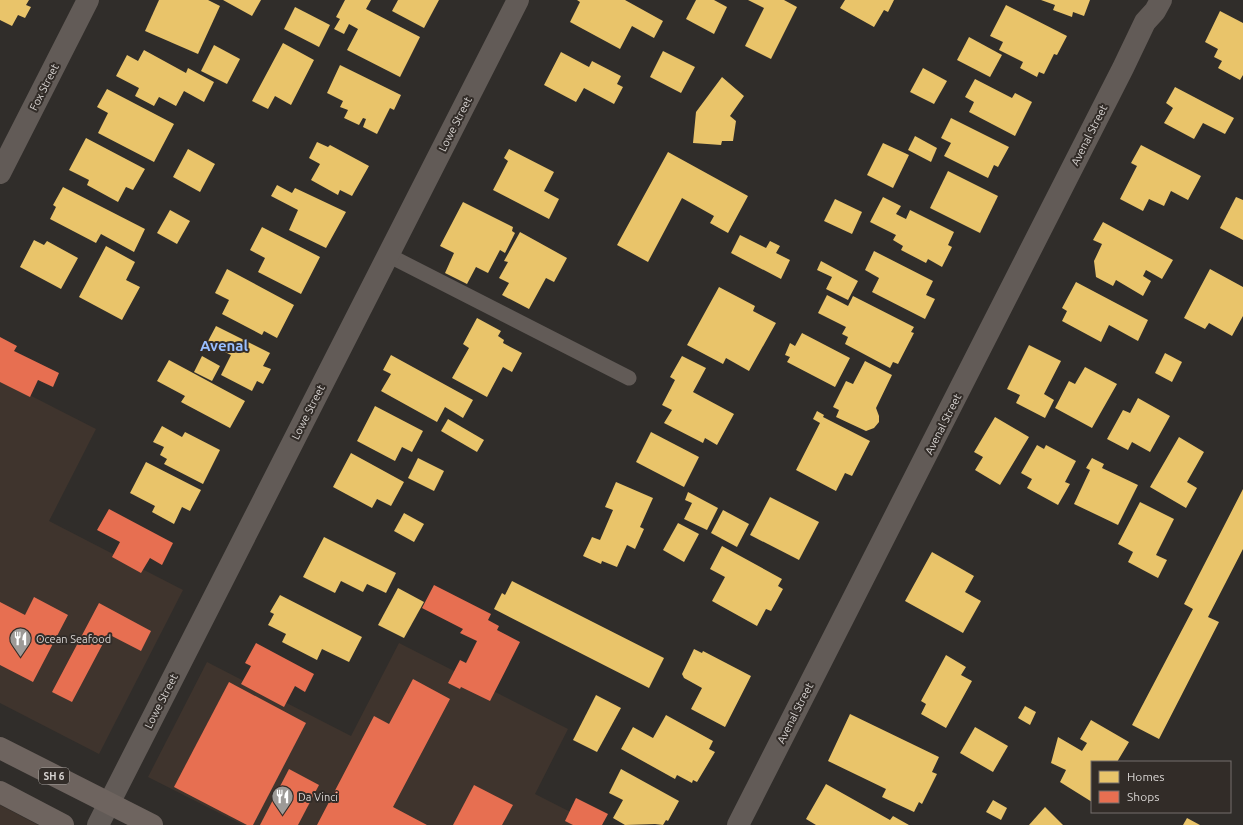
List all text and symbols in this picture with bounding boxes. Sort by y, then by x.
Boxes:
street label: Fox Street [27,61,61,112]
street label: Lowe Street [436,94,474,153]
street label: Avenal Street [1069,102,1110,167]
district label: Avenal [200,337,248,354]
street label: Lowe Street [289,382,327,441]
street label: Avenal Street [923,391,964,456]
restaurant icon: Ocean Seafood [7,626,33,659]
place label: Ocean Seafood [36,633,111,645]
street label: Lowe Street [142,671,180,730]
street label: Avenal Street [775,680,816,745]
legend [1091,761,1231,813]
road number: SH 6 [39,768,69,784]
text: Homes [1127,770,1165,783]
restaurant icon: Da Vinci [270,784,296,817]
text: Shops [1127,790,1159,803]
place label: Da Vinci [298,791,338,803]

